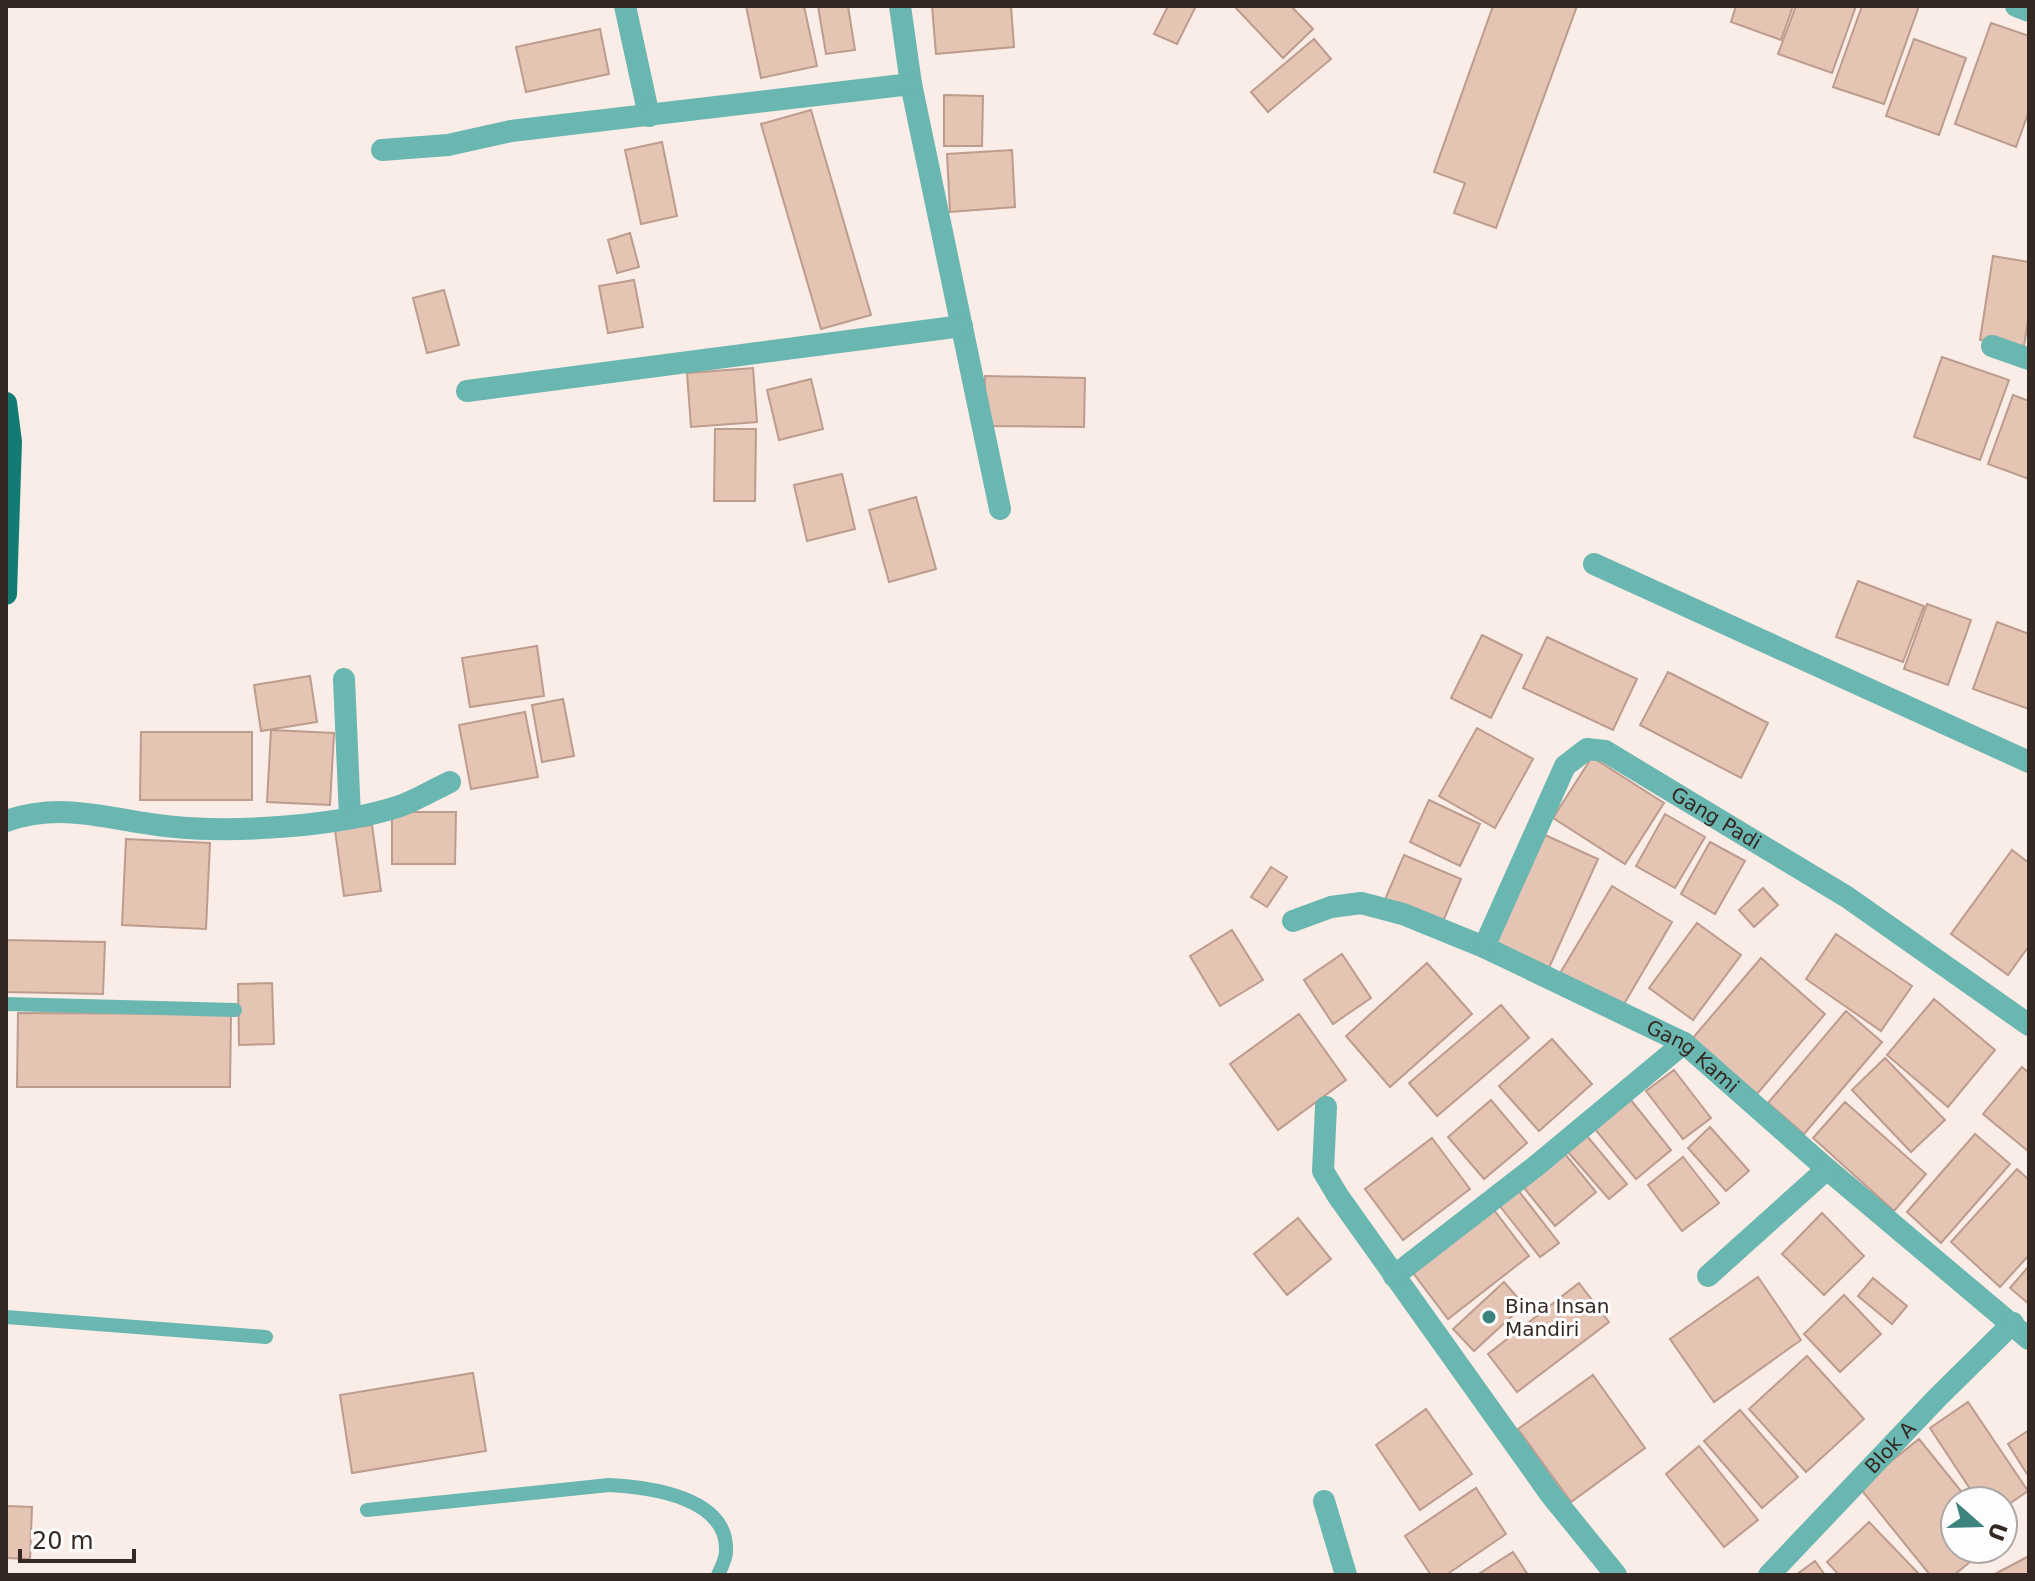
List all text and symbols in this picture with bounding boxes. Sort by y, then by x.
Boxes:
street label: Gang Padi [1667,782,1766,854]
street label: Gang Kami [1642,1015,1744,1098]
place label: Bina Insan Mandiri [1505,1294,1610,1341]
marker: Bina Insan Mandiri [1480,1308,1498,1326]
street label: Blok A [1860,1416,1921,1479]
north arrow [1939,1485,2019,1565]
scale bar [20,1513,134,1563]
text: U [1983,1519,2012,1544]
text: 20 m [32,1527,94,1555]

